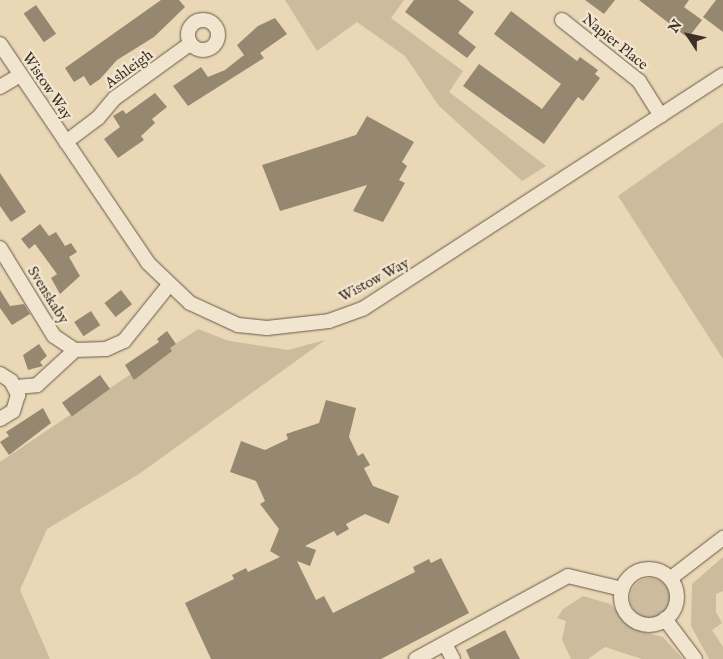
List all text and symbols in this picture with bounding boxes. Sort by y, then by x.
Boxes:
street label: Napier Place [579,10,651,74]
north arrow [663,10,713,60]
text: N [665,16,687,37]
street label: Ashleigh [102,46,156,92]
street label: Wistow Way [18,49,76,123]
street label: Wistow Way [336,254,412,306]
street label: Svenskaby [23,263,73,327]

